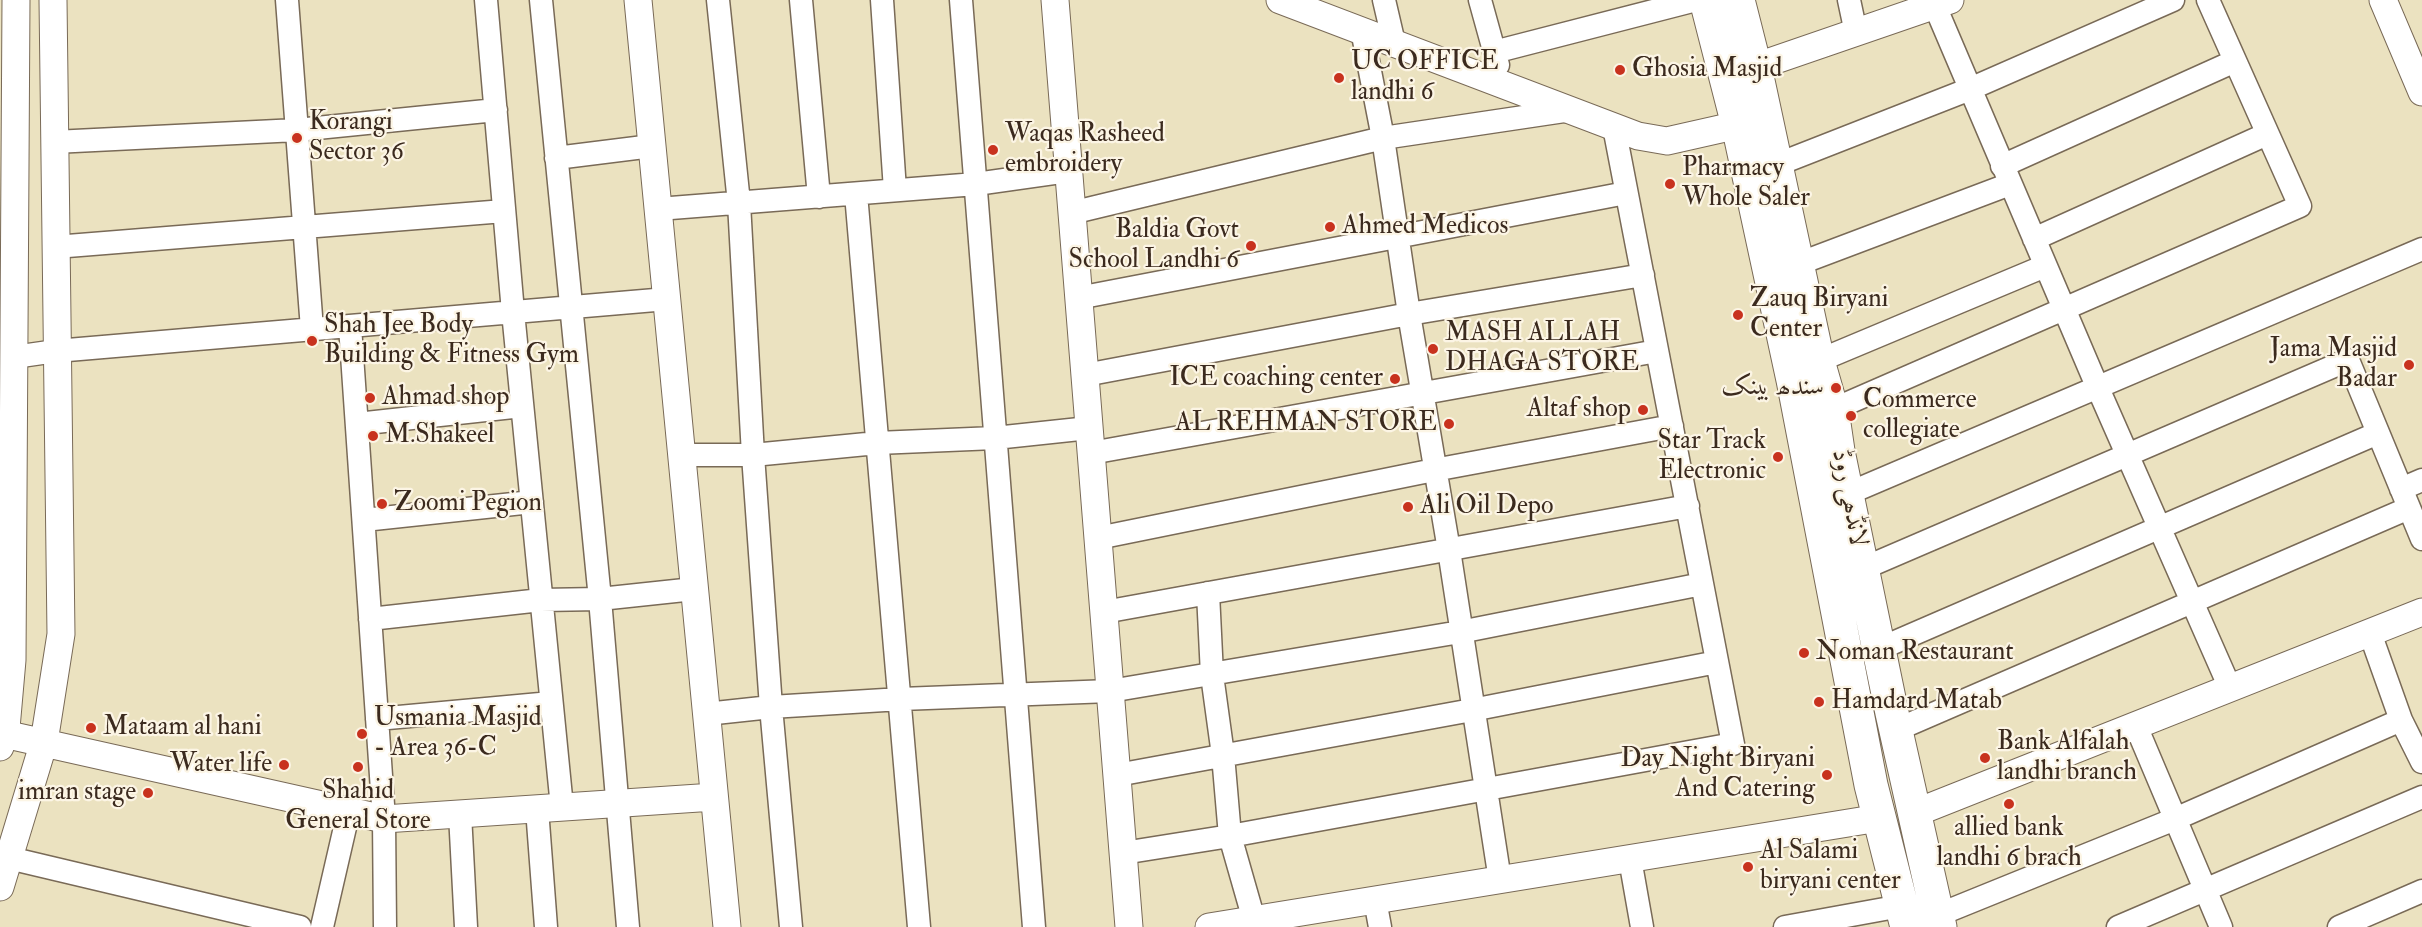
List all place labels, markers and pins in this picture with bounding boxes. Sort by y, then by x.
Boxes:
place label: UC OFFICE landhi 6 [1351,47,1499,108]
place label: Ghosia Masjid [1632,54,1782,86]
marker: Ghosia Masjid [1613,63,1627,77]
marker: UC OFFICE landhi 6 [1332,71,1346,85]
place label: Korangi Sector 36 [309,107,404,168]
place label: Waqas Rasheed embroidery [1005,119,1165,180]
marker: Korangi Sector 36 [290,131,304,145]
marker: Waqas Rasheed embroidery [986,143,1000,157]
place label: Pharmacy Whole Saler [1682,153,1810,214]
marker: Pharmacy Whole Saler [1663,177,1677,191]
place label: Ahmed Medicos [1342,211,1508,243]
place label: Baldia Govt School Landhi 6 [1069,215,1239,276]
marker: Ahmed Medicos [1323,220,1337,234]
marker: Baldia Govt School Landhi 6 [1244,239,1258,253]
place label: Zauq Biryani Center [1750,284,1888,346]
marker: Zauq Biryani Center [1731,308,1745,322]
place label: Shah Jee Body Building & Fitness Gym [324,310,579,372]
place label: MASH ALLAH DHAGA STORE [1445,318,1639,380]
marker: Shah Jee Body Building & Fitness Gym [305,334,319,348]
place label: Jama Masjid Badar [2270,334,2397,396]
marker: MASH ALLAH DHAGA STORE [1426,342,1440,356]
marker: Jama Masjid Badar [2402,358,2416,372]
place label: ICE coaching center [1170,363,1383,395]
marker: ICE coaching center [1388,372,1402,386]
place label: سندھ بینک [1721,372,1824,404]
marker: سندھ بینک [1829,381,1843,395]
place label: Ahmad shop [382,382,509,414]
place label: Commerce collegiate [1863,385,1977,446]
marker: Ahmad shop [363,391,377,405]
place label: Altaf shop [1527,394,1631,426]
marker: Altaf shop [1636,403,1650,417]
place label: AL REHMAN STORE [1175,408,1437,440]
marker: Commerce collegiate [1844,409,1858,423]
marker: AL REHMAN STORE [1442,417,1456,431]
place label: M.Shakeel [385,420,494,452]
place label: Star Track Electronic [1657,426,1766,488]
marker: M.Shakeel [366,429,380,443]
marker: Star Track Electronic [1771,450,1785,464]
place label: Zoomi Pegion [394,488,542,520]
place label: Ali Oil Depo [1420,491,1553,523]
marker: Zoomi Pegion [375,497,389,511]
marker: Ali Oil Depo [1401,500,1415,514]
place label: Noman Restaurant [1816,637,2014,669]
marker: Noman Restaurant [1797,646,1811,660]
place label: Hamdard Matab [1831,686,2002,718]
marker: Hamdard Matab [1812,695,1826,709]
place label: Usmania Masjid - Area 36-C [374,703,542,764]
place label: Mataam al hani [103,712,262,744]
marker: Mataam al hani [84,721,98,735]
marker: Usmania Masjid - Area 36-C [355,727,369,741]
place label: Bank Alfalah landhi branch [1997,727,2137,788]
place label: Day Night Biryani And Catering [1620,744,1815,806]
place label: Water life [170,749,272,781]
marker: Bank Alfalah landhi branch [1978,751,1992,765]
marker: Water life [277,758,291,772]
marker: Shahid General Store [351,760,365,774]
marker: Day Night Biryani And Catering [1820,768,1834,782]
place label: Shahid General Store [285,776,431,838]
place label: imran stage [18,777,136,809]
marker: imran stage [141,786,155,800]
marker: allied bank landhi 6 brach [2002,797,2016,811]
place label: allied bank landhi 6 brach [1936,813,2082,874]
place label: Al Salami biryani center [1760,836,1901,898]
marker: Al Salami biryani center [1741,860,1755,874]

